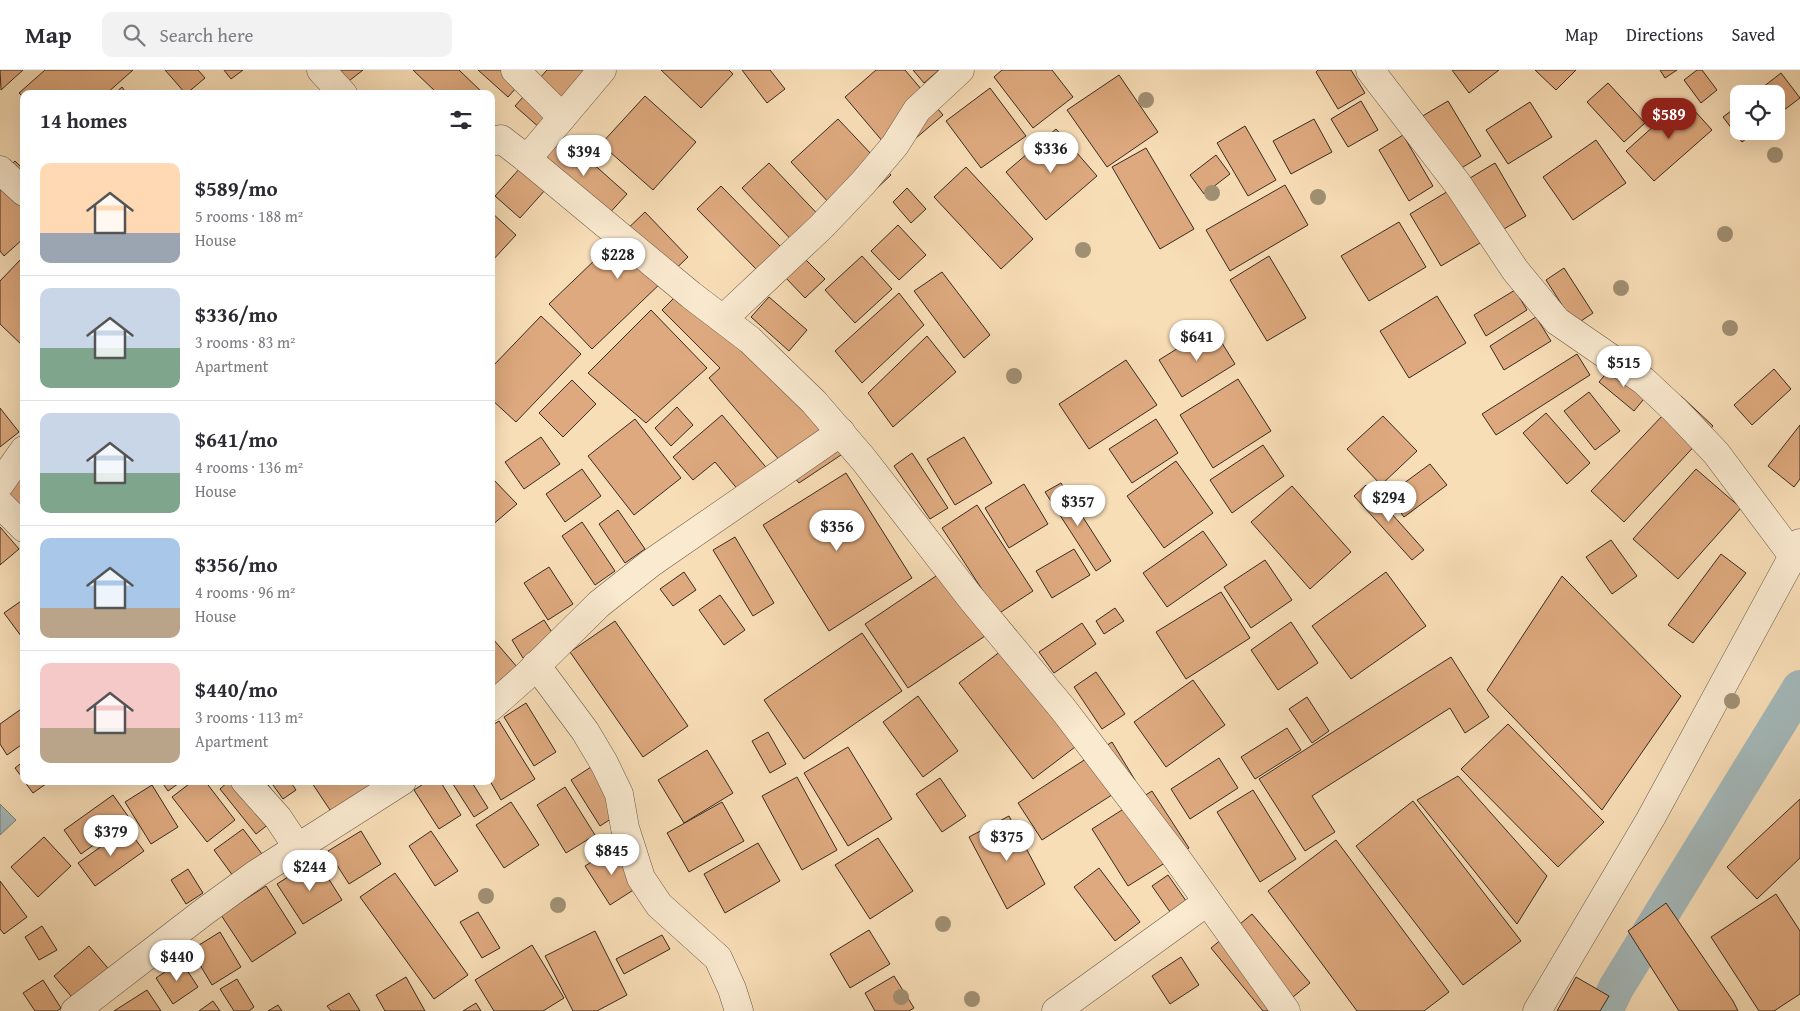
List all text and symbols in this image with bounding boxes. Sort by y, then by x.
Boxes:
search box [102,12,452,57]
text: Map [25,17,72,52]
icon: search [120,21,148,49]
text: Search here [160,21,253,49]
text: Map [1565,21,1598,48]
text: Directions [1626,21,1703,48]
text: Saved [1731,21,1775,48]
map controls [1730,85,1785,140]
button: locate [1730,85,1785,140]
pin: $589 [1639,98,1699,140]
text: $589 [1652,102,1686,126]
text: 14 homes [40,105,127,136]
icon: filters [447,106,475,134]
pin: $336 [1021,132,1081,174]
pin: $394 [554,134,614,177]
text: $336 [1034,136,1068,160]
text: $394 [567,139,601,163]
text: $589/mo [195,173,278,204]
icon: home [80,183,140,243]
text: 5 rooms · 188 m² [195,204,303,228]
text: House [195,228,236,252]
pin: $228 [588,238,648,280]
text: $228 [601,242,635,266]
text: $336/mo [195,299,278,330]
icon: home [80,308,140,368]
pin: $641 [1167,320,1227,362]
text: $641 [1180,324,1214,348]
text: 3 rooms · 83 m² [195,330,295,354]
pin: $515 [1594,346,1654,388]
text: $515 [1607,350,1641,374]
text: Apartment [195,354,268,378]
text: $641/mo [195,424,278,455]
icon: home [80,433,140,493]
text: 4 rooms · 136 m² [195,455,303,479]
text: House [195,479,236,503]
pin: $294 [1359,480,1419,523]
pin: $357 [1048,484,1108,527]
text: $294 [1372,485,1406,509]
text: $357 [1061,489,1095,513]
pin: $356 [807,510,867,552]
text: $356 [820,514,854,538]
text: $356/mo [195,549,278,580]
icon: home [80,558,140,618]
text: 4 rooms · 96 m² [195,580,295,604]
text: House [195,604,236,628]
text: $440/mo [195,674,278,705]
icon: home [80,683,140,743]
text: 3 rooms · 113 m² [195,705,303,729]
text: Apartment [195,729,268,753]
pin: $379 [81,814,141,857]
text: $379 [94,819,128,843]
pin: $375 [977,820,1037,862]
text: $375 [990,824,1024,848]
pin: $845 [582,834,642,876]
text: $845 [595,838,629,862]
pin: $244 [280,850,340,892]
text: $244 [293,854,327,878]
pin: $440 [147,940,207,982]
text: $440 [160,944,194,968]

